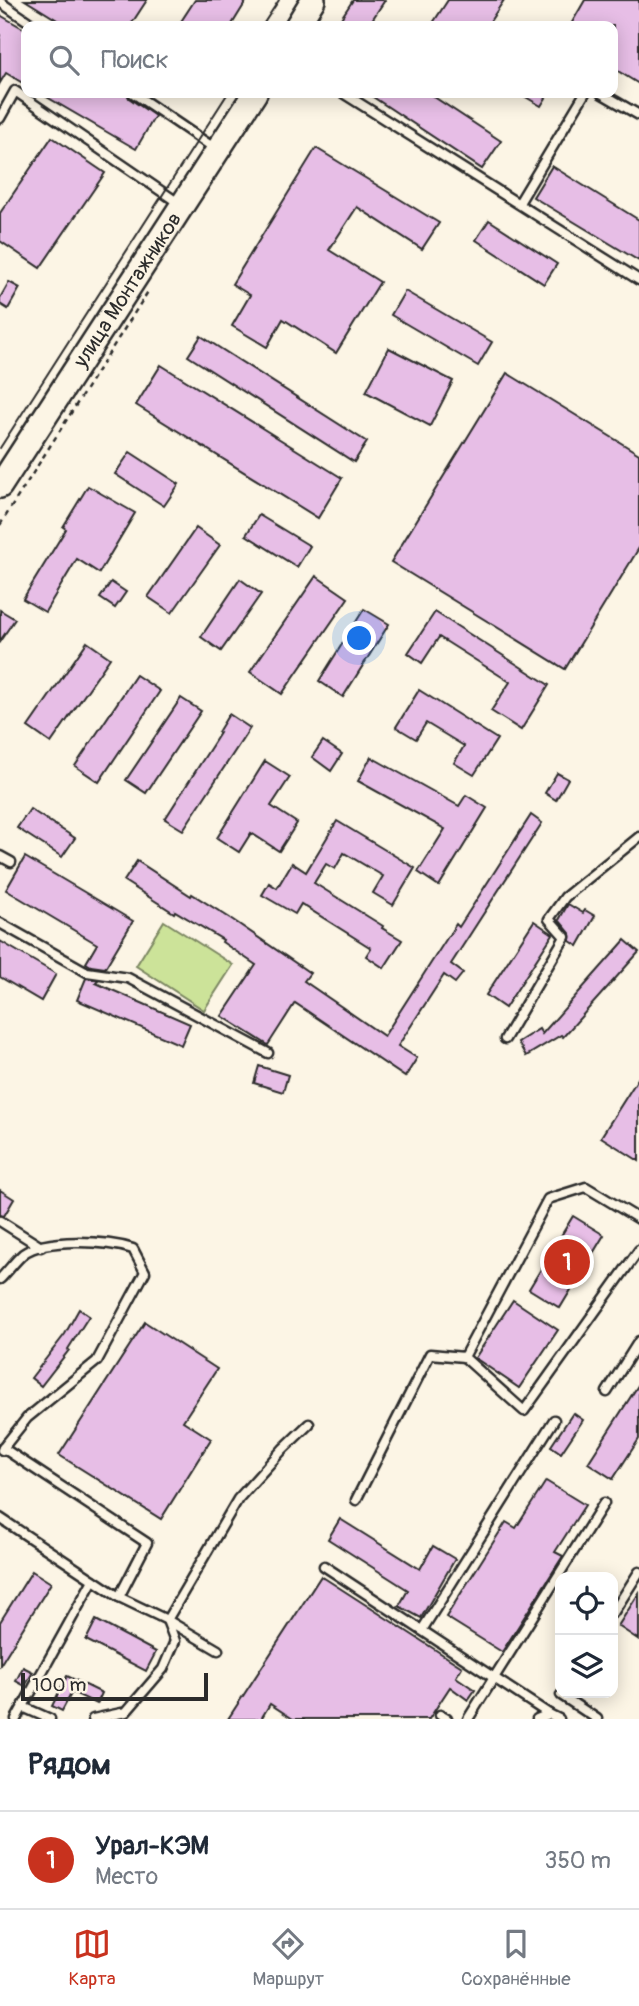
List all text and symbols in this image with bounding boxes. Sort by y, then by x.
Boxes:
search box [21,21,618,98]
icon: search [45,41,83,79]
text: Поиск [101,44,169,76]
street label: улица Монтажников [67,207,188,374]
your location [342,621,376,655]
pin: 1 [544,1236,590,1288]
map controls [555,1572,618,1698]
button: locate [555,1572,618,1635]
button: layers [555,1635,618,1698]
scale bar [21,1670,208,1702]
text: 100 m [32,1673,86,1697]
text: Рядом [28,1746,111,1783]
text: Урал-КЭМ [95,1830,209,1862]
text: 1 [47,1846,56,1875]
text: 350 m [545,1846,611,1875]
text: Место [95,1862,158,1891]
tab: Карта [68,1925,116,1991]
tab: Маршрут [253,1925,324,1991]
tab: Сохранённые [461,1925,571,1991]

